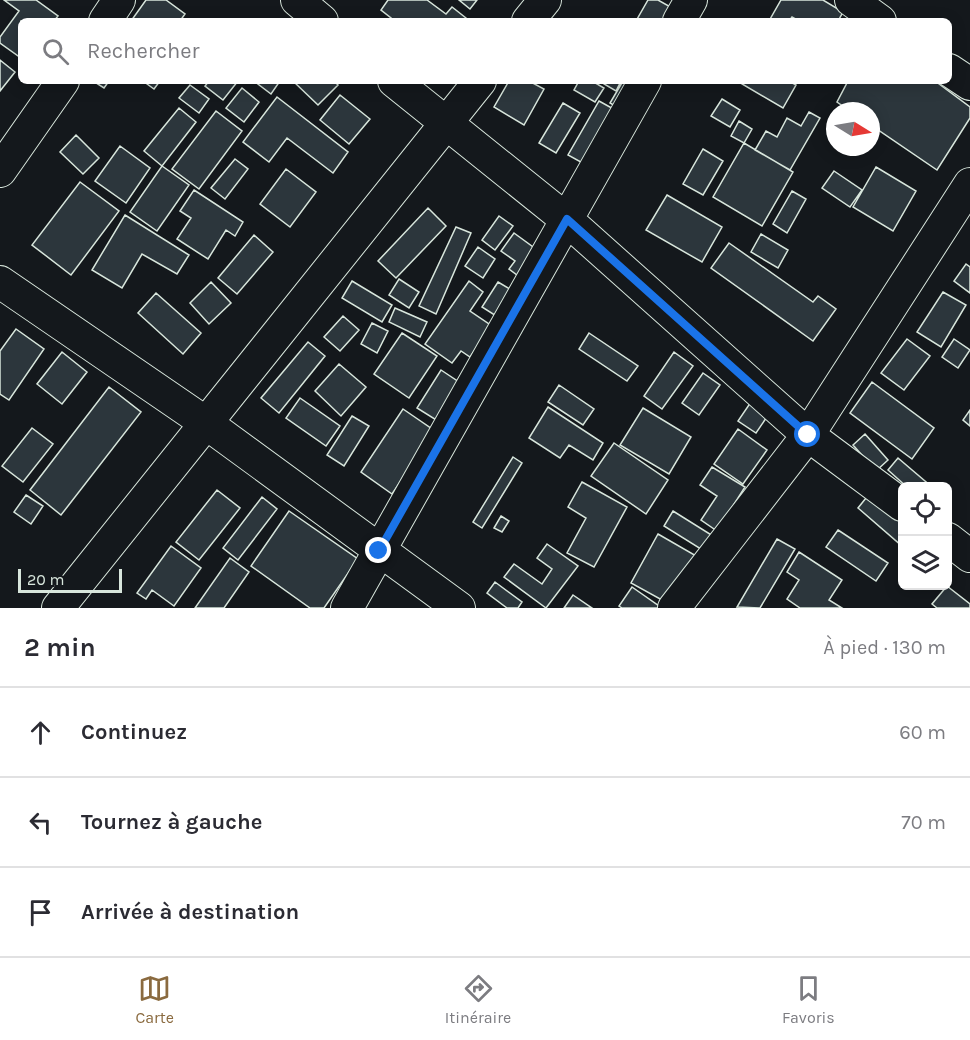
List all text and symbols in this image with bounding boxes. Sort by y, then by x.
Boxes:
search box [18,18,952,84]
icon: search [39,35,72,68]
text: Rechercher [87,38,200,64]
north arrow [826,102,880,156]
route start [794,421,820,447]
map controls [898,482,952,590]
button: locate [898,482,952,536]
button: layers [898,536,952,590]
route end [365,537,391,563]
scale bar [18,566,122,594]
text: 20 m [27,570,65,589]
text: 2 min [24,632,96,663]
text: À pied · 130 m [823,636,946,659]
icon: ahead [24,716,57,749]
text: Continuez [81,719,187,745]
text: 60 m [899,721,946,744]
icon: left [24,806,57,839]
text: Tournez à gauche [81,809,262,835]
text: 70 m [901,811,946,834]
icon: arrive [24,896,57,929]
text: Arrivée à destination [81,899,299,925]
tab: Carte [135,972,174,1027]
tab: Itinéraire [445,972,511,1027]
tab: Favoris [782,972,835,1027]

